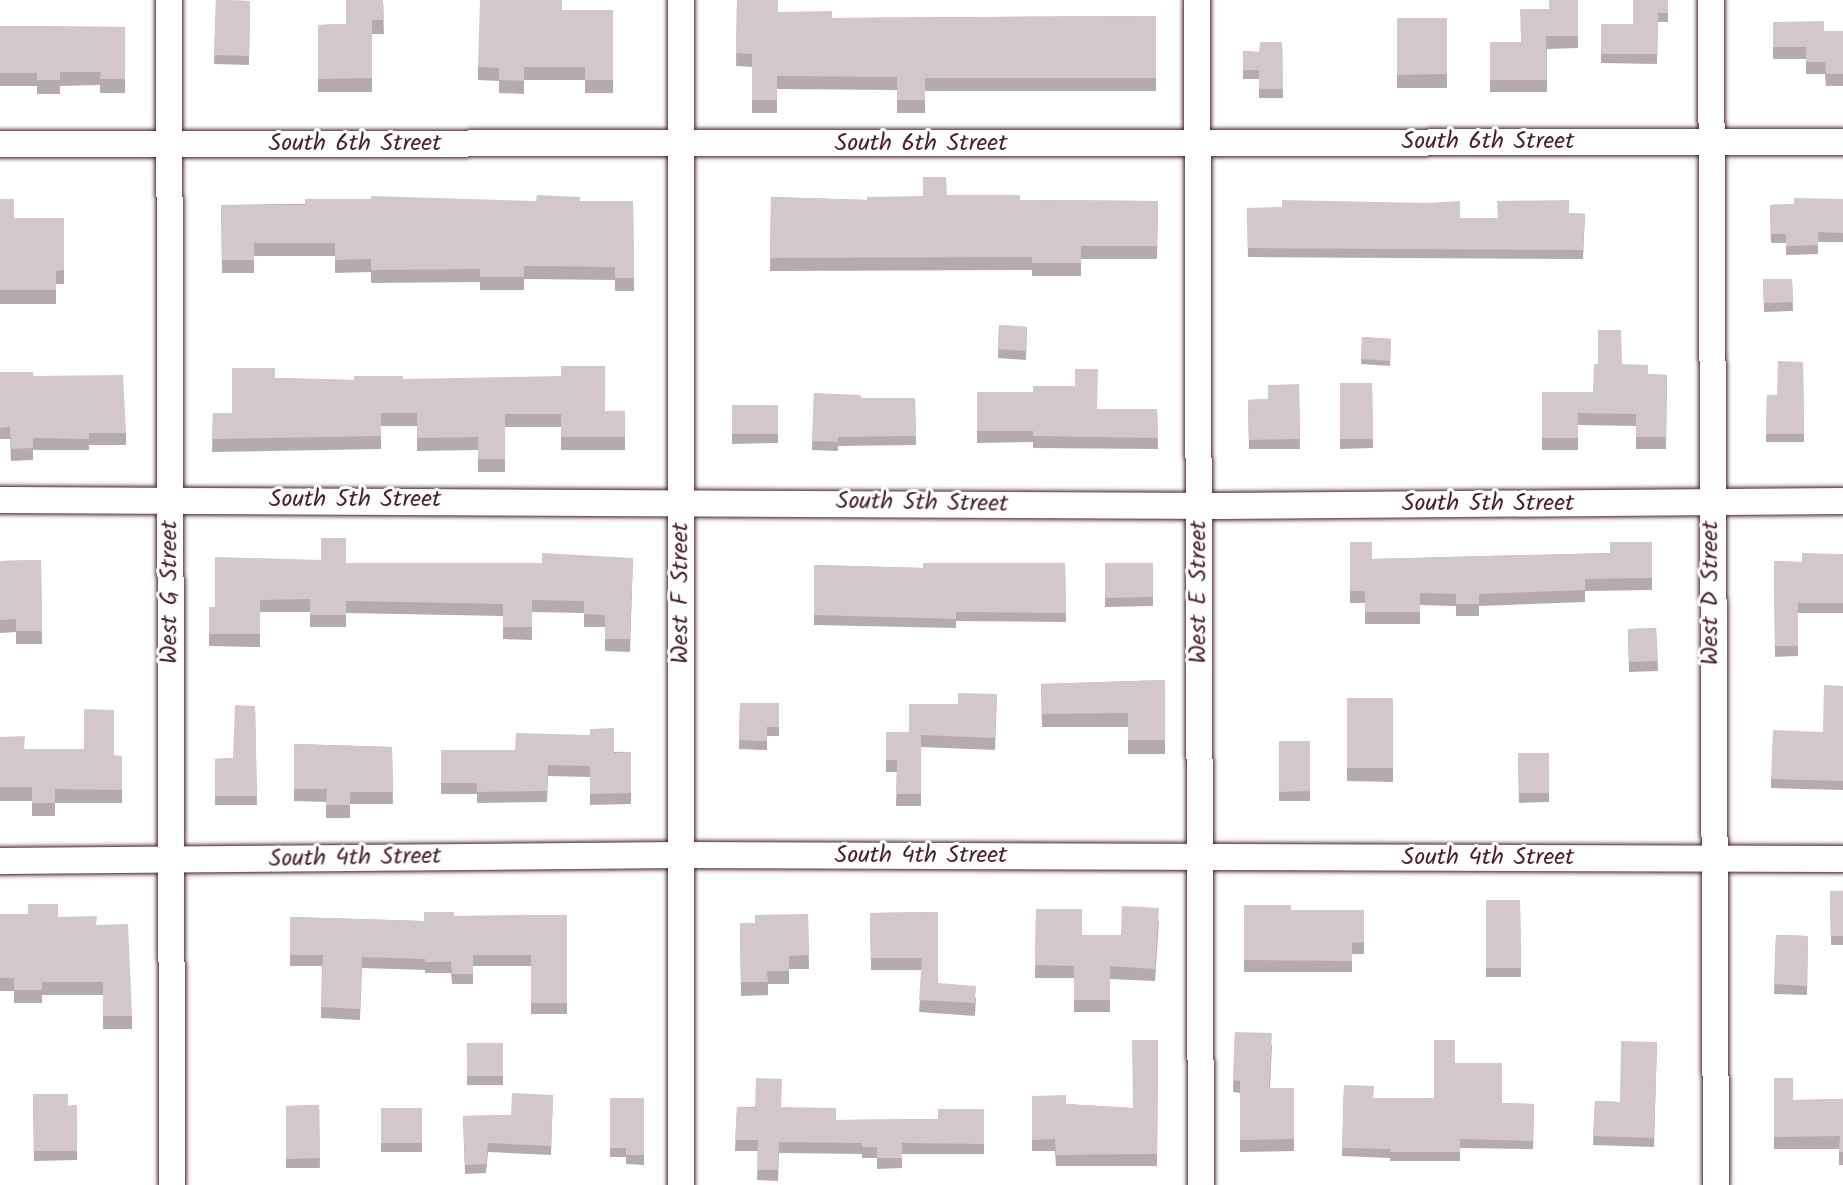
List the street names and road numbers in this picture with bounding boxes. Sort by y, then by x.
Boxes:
street label: South 6th Street [1402,128,1574,156]
street label: South 6th Street [269,130,441,158]
street label: South 6th Street [835,130,1007,158]
street label: South 5th Street [269,486,441,514]
street label: South 5th Street [836,487,1008,519]
street label: South 5th Street [1402,490,1574,518]
street label: West G Street [156,520,184,664]
street label: West E Street [1185,520,1213,664]
street label: West D Street [1697,521,1725,665]
street label: West F Street [667,522,695,664]
street label: South 4th Street [268,842,442,874]
street label: South 4th Street [835,842,1007,870]
street label: South 4th Street [1402,844,1574,872]

